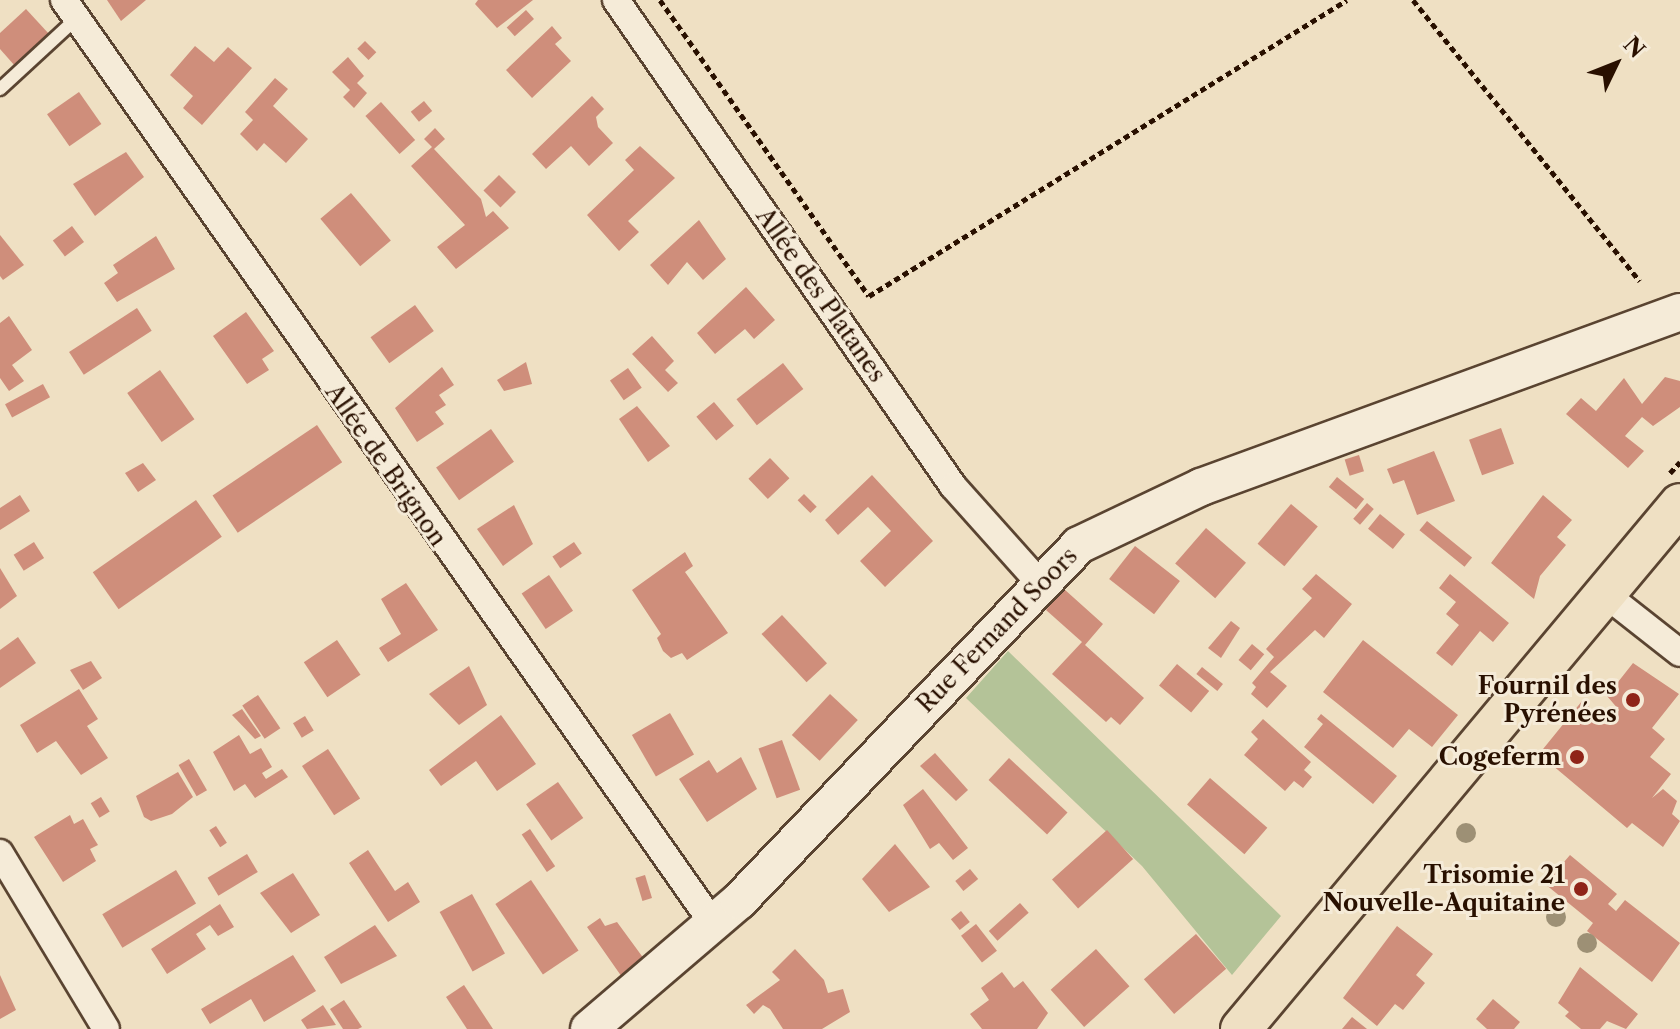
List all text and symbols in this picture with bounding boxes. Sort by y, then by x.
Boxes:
north arrow [1576,24,1656,104]
text: N [1618,31,1650,63]
street label: Allée des Platanes [750,202,892,388]
street label: Allée de Brignon [319,378,453,552]
street label: Rue Fernand Soors [911,541,1083,719]
place label: Fournil des Pyrénées [1478,672,1617,728]
marker: Fournil des Pyrénées [1624,691,1642,709]
place label: Cogeferm [1439,743,1561,771]
marker: Cogeferm [1568,748,1586,766]
place label: Trisomie 21 Nouvelle-Aquitaine [1323,861,1565,917]
marker: Trisomie 21 Nouvelle-Aquitaine [1572,880,1590,898]

